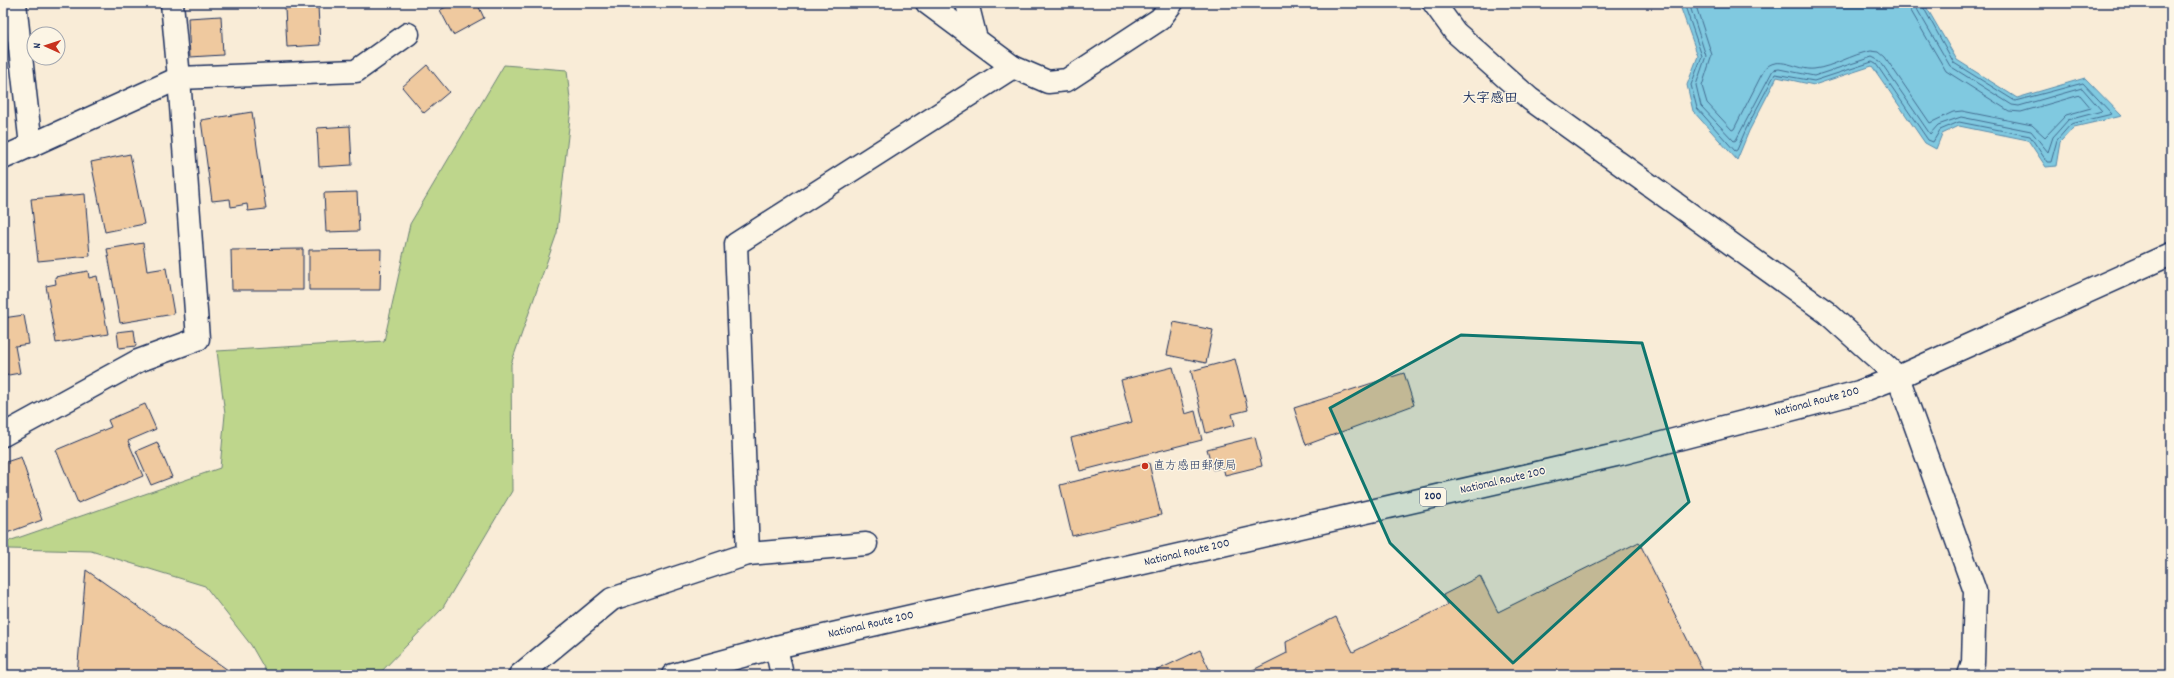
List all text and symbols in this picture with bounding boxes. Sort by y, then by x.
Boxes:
north arrow [26,26,66,66]
text: N [30,42,46,49]
district label: 大字感田 [1462,89,1518,109]
street label: National Route 200 [1773,382,1861,422]
place label: 直方感田郵便局 [1153,458,1237,475]
marker: 直方感田郵便局 [1140,461,1150,471]
street label: National Route 200 [1458,463,1548,499]
road number: 200 [1420,488,1446,506]
street label: National Route 200 [1142,535,1232,571]
street label: National Route 200 [826,607,916,643]

